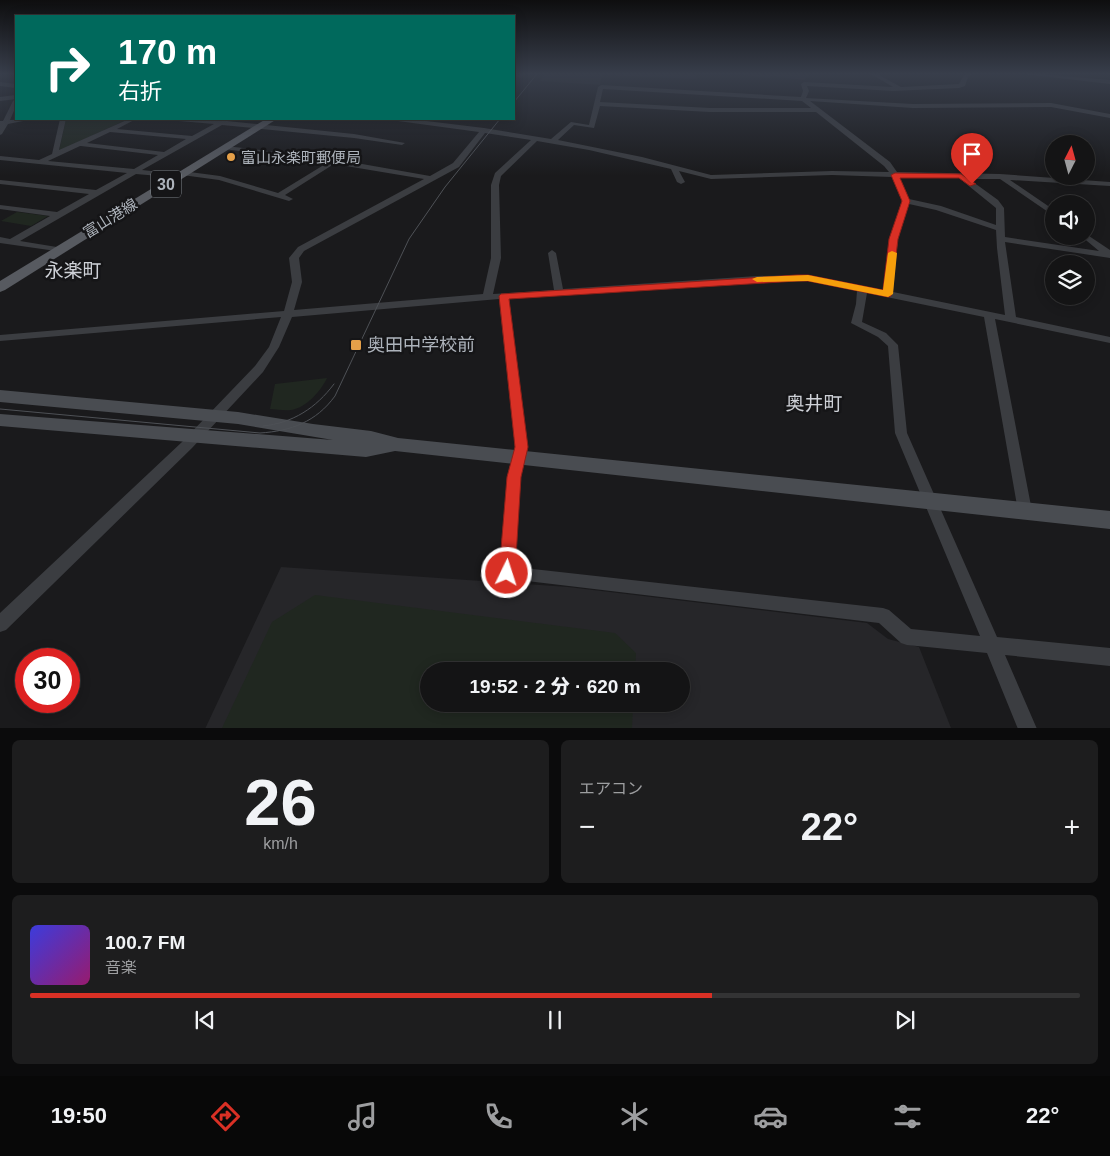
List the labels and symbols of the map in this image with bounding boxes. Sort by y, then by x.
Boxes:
pin [951,133,993,184]
north arrow [1045,135,1095,185]
place label: 富山永楽町郵便局 [241,149,361,166]
marker: 富山永楽町郵便局 [225,151,237,163]
road number: 30 [151,170,181,198]
street label: 富山港線 [80,195,140,241]
district label: 永楽町 [44,260,102,281]
place label: 奥田中学校前 [367,335,475,355]
marker: 奥田中学校前 [349,338,363,352]
district label: 奥井町 [785,393,843,414]
position arrow [480,546,532,598]
speed limit sign: 30 [15,648,80,713]

